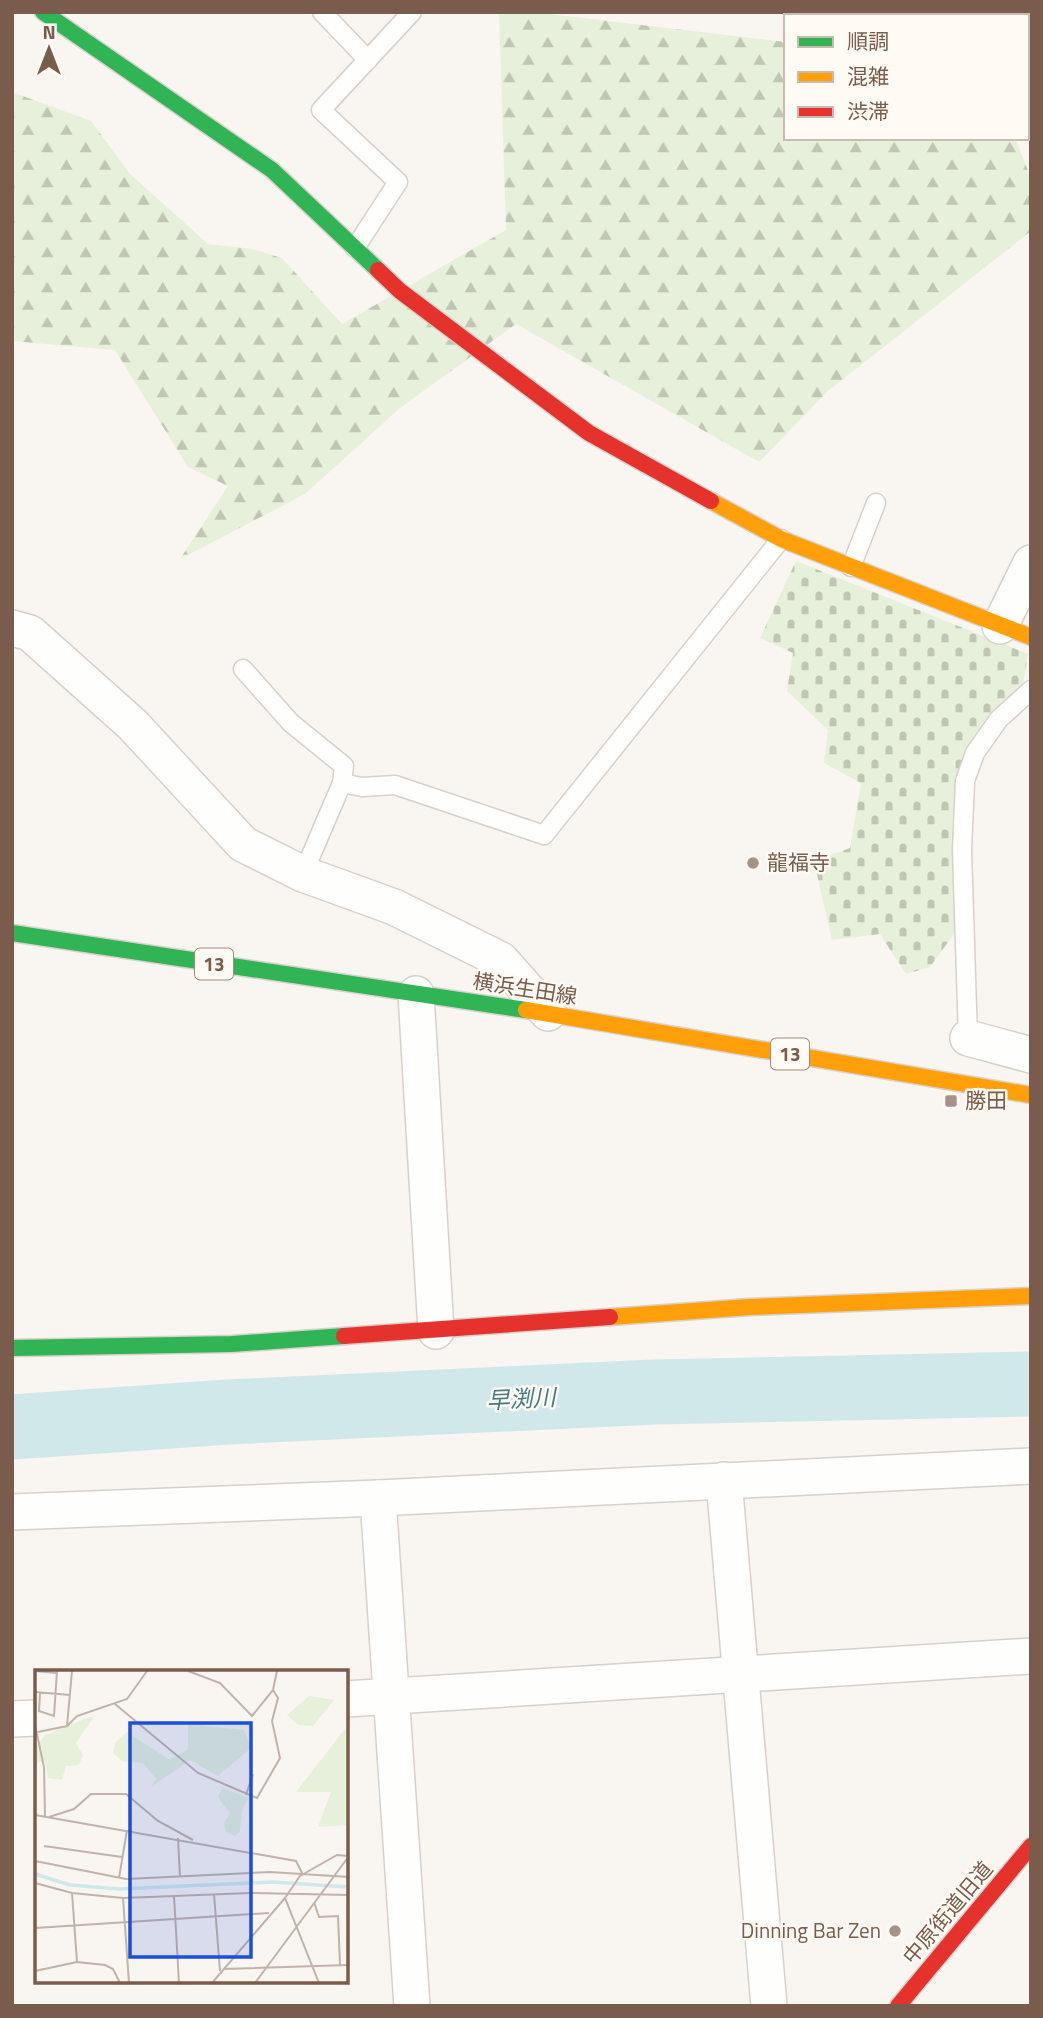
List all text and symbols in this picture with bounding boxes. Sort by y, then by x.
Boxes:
north arrow [14,14,84,84]
legend [784,14,1029,140]
text: N [42,17,56,46]
text: 順調 [847,25,889,57]
text: 混雑 [847,60,889,92]
text: 渋滞 [847,95,889,127]
place label: 龍福寺 [767,846,830,878]
marker: 龍福寺 [745,855,761,871]
road number: 13 [195,948,233,980]
street label: 横浜生田線 [471,964,580,1012]
road number: 13 [771,1038,809,1070]
place label: 勝田 [965,1084,1007,1116]
marker: 勝田 [943,1093,959,1109]
water label: 早渕川 [486,1379,559,1418]
inset map [35,1670,348,1983]
street label: 中原街道旧道 [894,1854,1000,1971]
place label: Dinning Bar Zen [741,1914,881,1946]
marker: Dinning Bar Zen [887,1923,903,1939]

